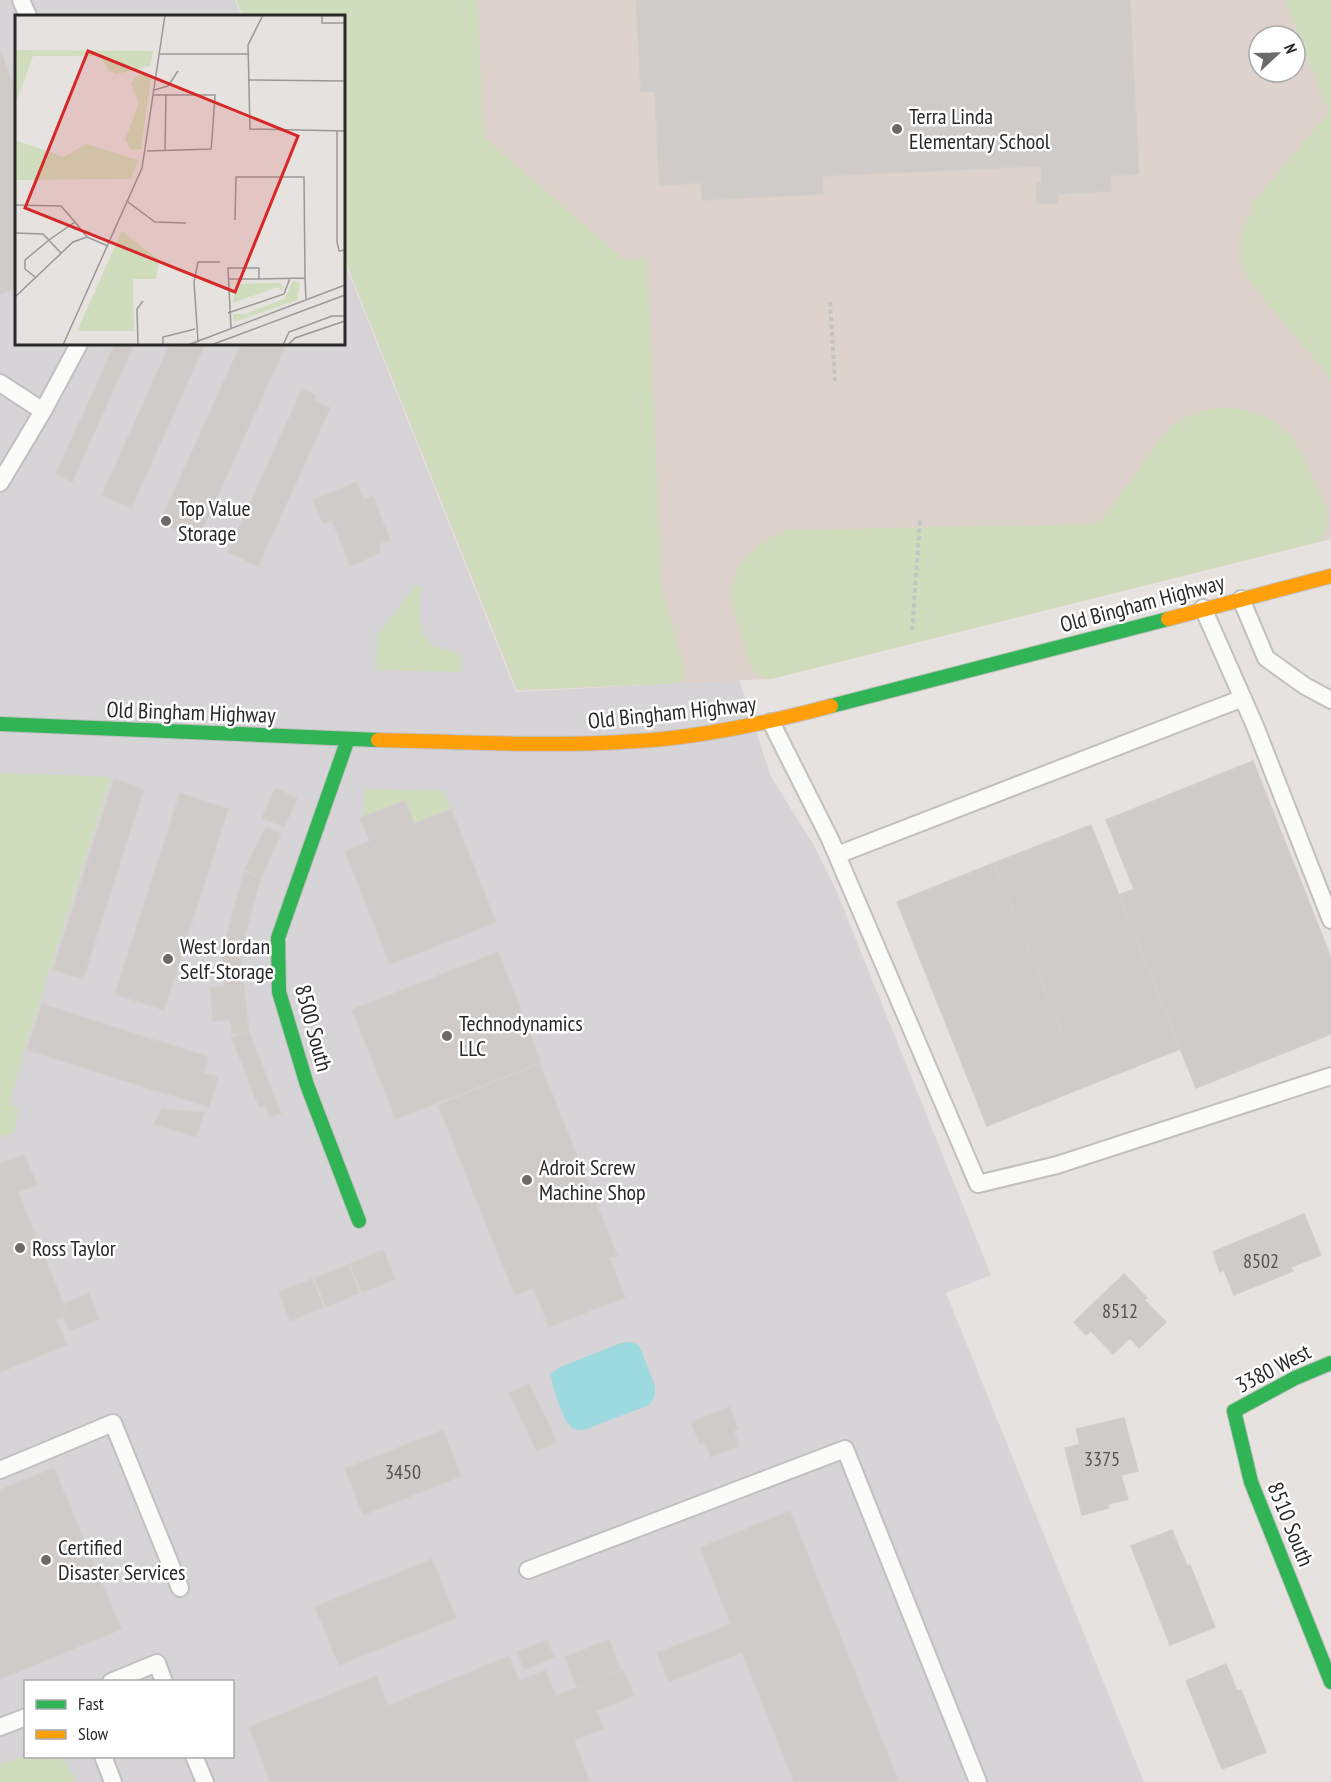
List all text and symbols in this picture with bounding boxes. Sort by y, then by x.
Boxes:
inset map [15,15,345,345]
north arrow [1247,24,1307,84]
text: N [1280,41,1302,56]
place label: Terra Linda Elementary School [909,102,1051,155]
marker: Terra Linda Elementary School [890,122,904,136]
place label: Top Value Storage [178,494,251,547]
marker: Top Value Storage [159,514,173,528]
street label: Old Bingham Highway [1057,567,1228,638]
street label: Old Bingham Highway [587,689,758,735]
street label: Old Bingham Highway [106,695,277,729]
place label: West Jordan Self-Storage [180,932,274,985]
marker: West Jordan Self-Storage [161,952,175,966]
street label: 8500 South [289,982,339,1074]
place label: Technodynamics LLC [459,1009,583,1062]
marker: Technodynamics LLC [440,1029,454,1043]
place label: Adroit Screw Machine Shop [539,1153,646,1206]
marker: Adroit Screw Machine Shop [520,1173,534,1187]
place label: Ross Taylor [32,1234,116,1262]
marker: Ross Taylor [13,1241,27,1255]
house number: 8502 [1243,1248,1279,1274]
house number: 8512 [1102,1298,1138,1324]
street label: 3380 West [1231,1337,1315,1399]
house number: 3375 [1084,1446,1120,1472]
house number: 3450 [385,1459,421,1485]
street label: 8510 South [1261,1478,1321,1570]
place label: Certified Disaster Services [58,1533,185,1586]
marker: Certified Disaster Services [39,1553,53,1567]
legend [24,1680,234,1758]
text: Fast [78,1692,104,1715]
text: Slow [78,1722,109,1745]

